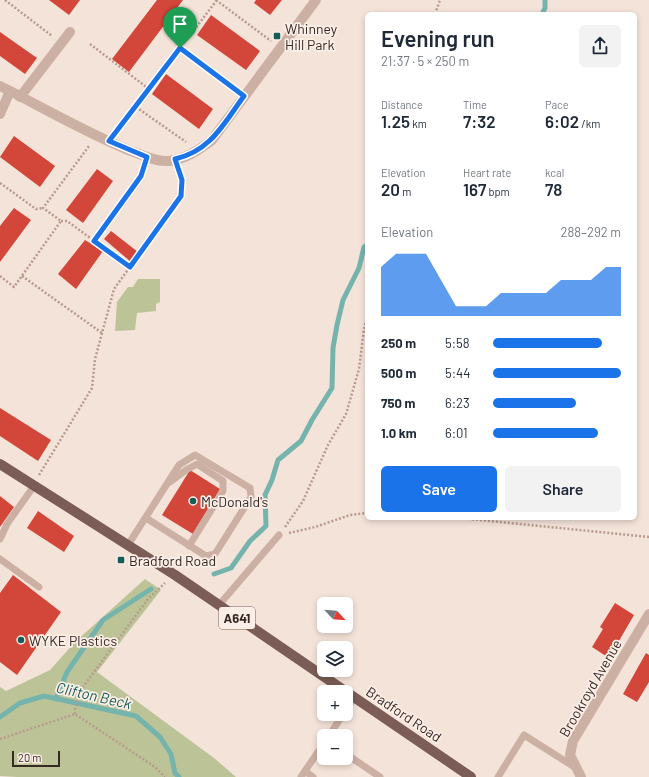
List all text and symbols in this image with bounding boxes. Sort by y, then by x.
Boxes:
pin [163,7.0,197,48]
icon: arrive [169,13,191,35]
place label: Whinney Hill Park [285,20,338,53]
text: Evening run [381,25,495,51]
button: share [579,25,621,67]
marker: Whinney Hill Park [272,31,282,41]
text: 21:37 · 5 × 250 m [381,53,469,69]
text: Distance [381,98,423,111]
text: Time [463,98,487,111]
text: Pace [545,98,569,111]
text: 1.25 [381,111,410,131]
text: 7:32 [463,111,496,131]
text: 6:02 [545,111,579,131]
text: km [410,117,427,130]
text: /km [579,117,600,130]
text: Elevation [381,166,425,179]
text: Heart rate [463,166,511,179]
text: kcal [545,166,564,179]
text: 20 [381,179,400,199]
text: 167 [463,179,486,199]
text: 78 [545,179,562,199]
text: m [400,185,411,198]
text: bpm [486,185,510,198]
text: Elevation [381,224,433,240]
text: 288–292 m [561,224,621,240]
text: 250 m [381,335,416,351]
text: 5:58 [445,335,470,351]
text: 500 m [381,365,416,381]
text: 5:44 [445,365,470,381]
text: 750 m [381,395,415,411]
text: 6:23 [445,395,470,411]
text: 1.0 km [381,425,417,441]
text: 6:01 [445,425,468,441]
button: Save [381,466,497,512]
button: Share [505,466,621,512]
place label: McDonald's [201,493,269,510]
marker: McDonald's [188,496,198,506]
place label: Bradford Road [129,552,216,569]
marker: Bradford Road [116,555,126,565]
north arrow [317,597,353,633]
map controls [317,597,353,765]
road number: A641 [219,607,255,629]
place label: WYKE Plastics [29,632,117,649]
marker: WYKE Plastics [16,635,26,645]
street label: Brookroyd Avenue [555,636,625,740]
button: layers [317,641,353,677]
water label: Clifton Beck [55,678,134,713]
street label: Bradford Road [363,683,445,745]
button: + [317,685,353,721]
button: − [317,729,353,765]
scale bar [12,749,60,768]
text: 20 m [18,751,41,764]

